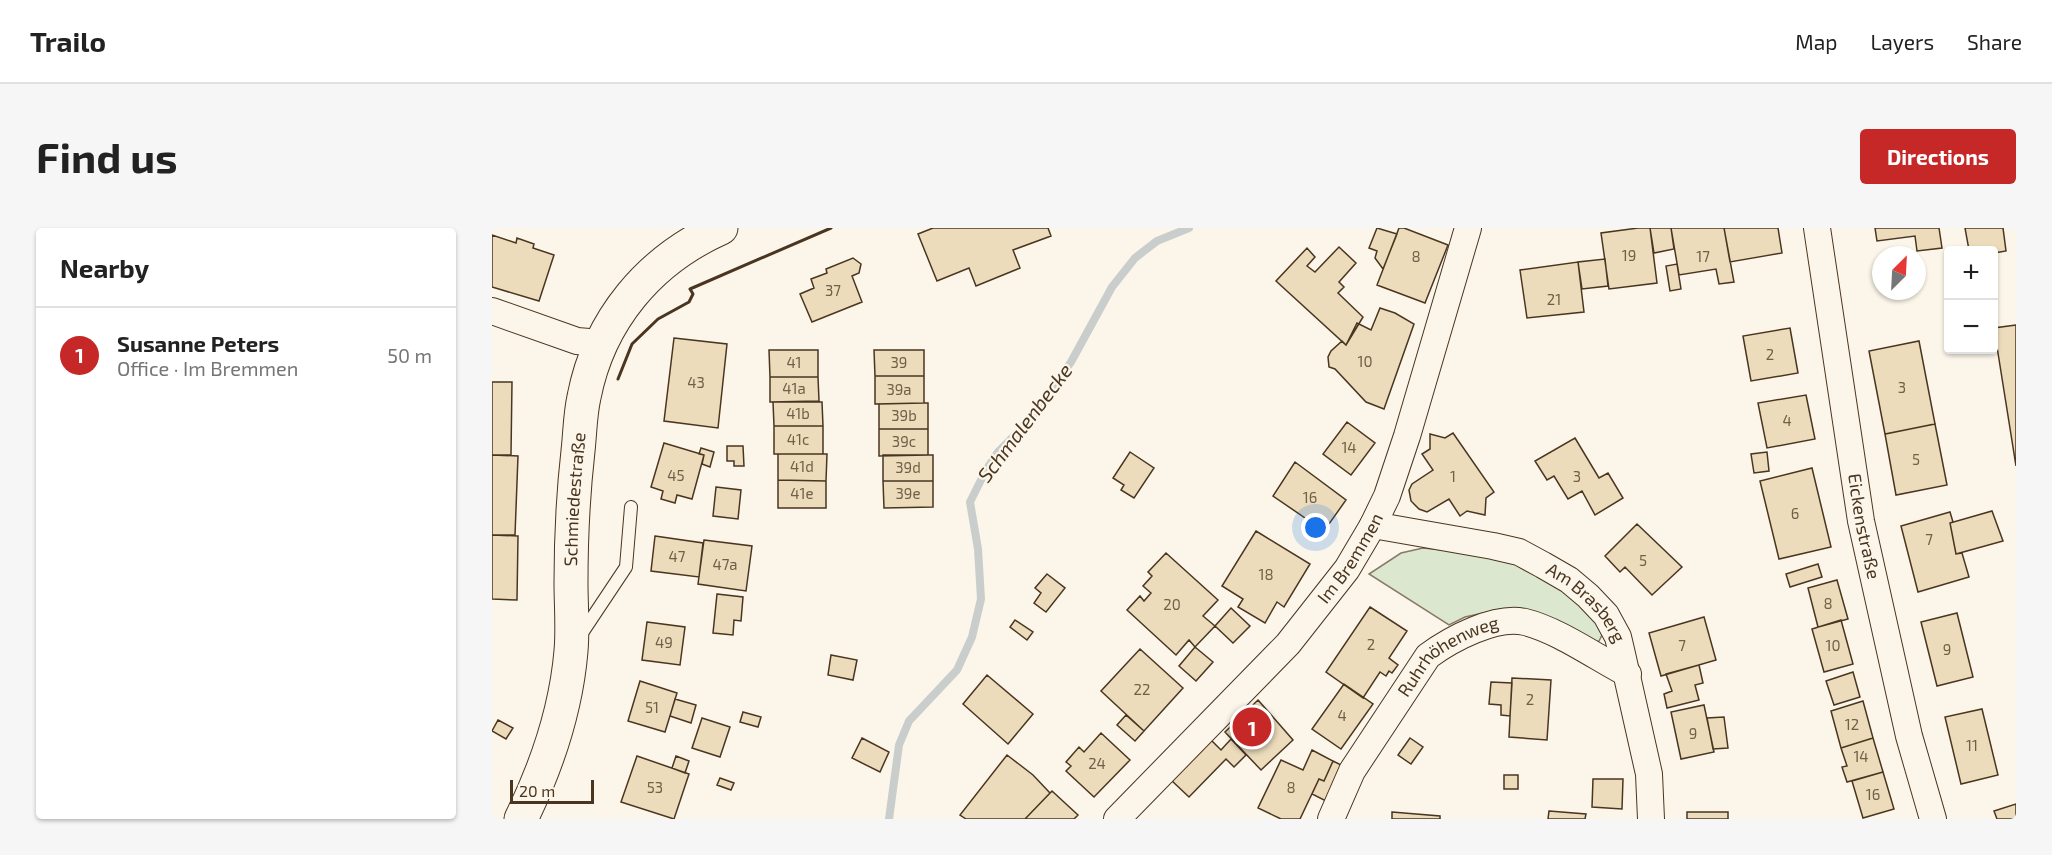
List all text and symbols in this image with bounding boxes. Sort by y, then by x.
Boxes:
text: Trailo [30,24,106,58]
text: Map [1795,29,1837,54]
text: Layers [1870,29,1934,54]
text: Share [1967,29,2022,54]
button: Directions [1860,129,2016,184]
text: Find us [36,131,178,181]
house number: 19 [1622,246,1636,264]
north arrow [1872,246,1926,300]
map controls [1944,246,1998,354]
button: + [1944,246,1998,300]
house number: 8 [1411,247,1421,265]
house number: 17 [1696,247,1710,265]
text: Nearby [60,252,149,283]
house number: 37 [825,281,841,299]
house number: 21 [1547,290,1561,308]
button: − [1944,300,1998,354]
text: Susanne Peters [117,330,279,356]
text: 1 [75,343,84,367]
text: 50 m [387,343,432,367]
house number: 2 [1766,345,1774,363]
house number: 10 [1357,352,1373,370]
house number: 41 [786,353,802,371]
house number: 39 [891,353,907,371]
text: Office · Im Bremmen [117,356,298,380]
water label: Schmalenbecke [972,358,1077,486]
house number: 43 [687,373,705,391]
house number: 3 [1898,378,1906,396]
house number: 41a [782,379,806,397]
house number: 39a [886,380,912,398]
house number: 41b [786,404,810,422]
house number: 39b [891,406,917,424]
house number: 4 [1782,411,1792,429]
house number: 41c [787,430,809,448]
street label: Schmiedestraße [559,432,590,567]
house number: 39c [892,432,916,450]
house number: 14 [1341,438,1357,456]
house number: 5 [1912,450,1920,468]
house number: 41d [790,457,814,475]
house number: 39d [895,458,921,476]
house number: 45 [667,466,685,484]
house number: 1 [1450,467,1456,485]
house number: 3 [1573,467,1581,485]
street label: Eickenstraße [1844,472,1886,581]
house number: 41e [790,484,814,502]
house number: 39e [896,484,920,502]
house number: 16 [1303,488,1317,506]
house number: 6 [1791,504,1799,522]
street label: Im Bremmen [1312,509,1387,608]
your location [1301,513,1330,542]
house number: 7 [1925,530,1933,548]
house number: 47 [669,547,686,565]
house number: 5 [1639,551,1647,569]
house number: 47a [712,555,738,573]
street label: Am Brasberg [1543,557,1631,646]
house number: 18 [1258,565,1274,583]
house number: 8 [1823,594,1833,612]
house number: 20 [1163,595,1181,613]
street label: Ruhrhöhenweg [1392,611,1501,700]
house number: 49 [655,633,673,651]
house number: 2 [1367,635,1375,653]
house number: 7 [1678,636,1686,654]
house number: 10 [1825,636,1841,654]
house number: 9 [1943,640,1951,658]
house number: 22 [1134,680,1150,698]
house number: 2 [1526,690,1534,708]
house number: 51 [645,698,659,716]
pin: 1 [1232,704,1272,750]
house number: 4 [1337,706,1347,724]
house number: 12 [1845,715,1859,733]
house number: 9 [1689,724,1697,742]
house number: 11 [1966,736,1978,754]
house number: 14 [1853,747,1869,765]
house number: 24 [1088,754,1106,772]
scale bar [510,777,594,804]
house number: 53 [647,778,663,796]
house number: 8 [1286,778,1296,796]
text: 20 m [519,781,555,800]
house number: 16 [1866,785,1880,803]

